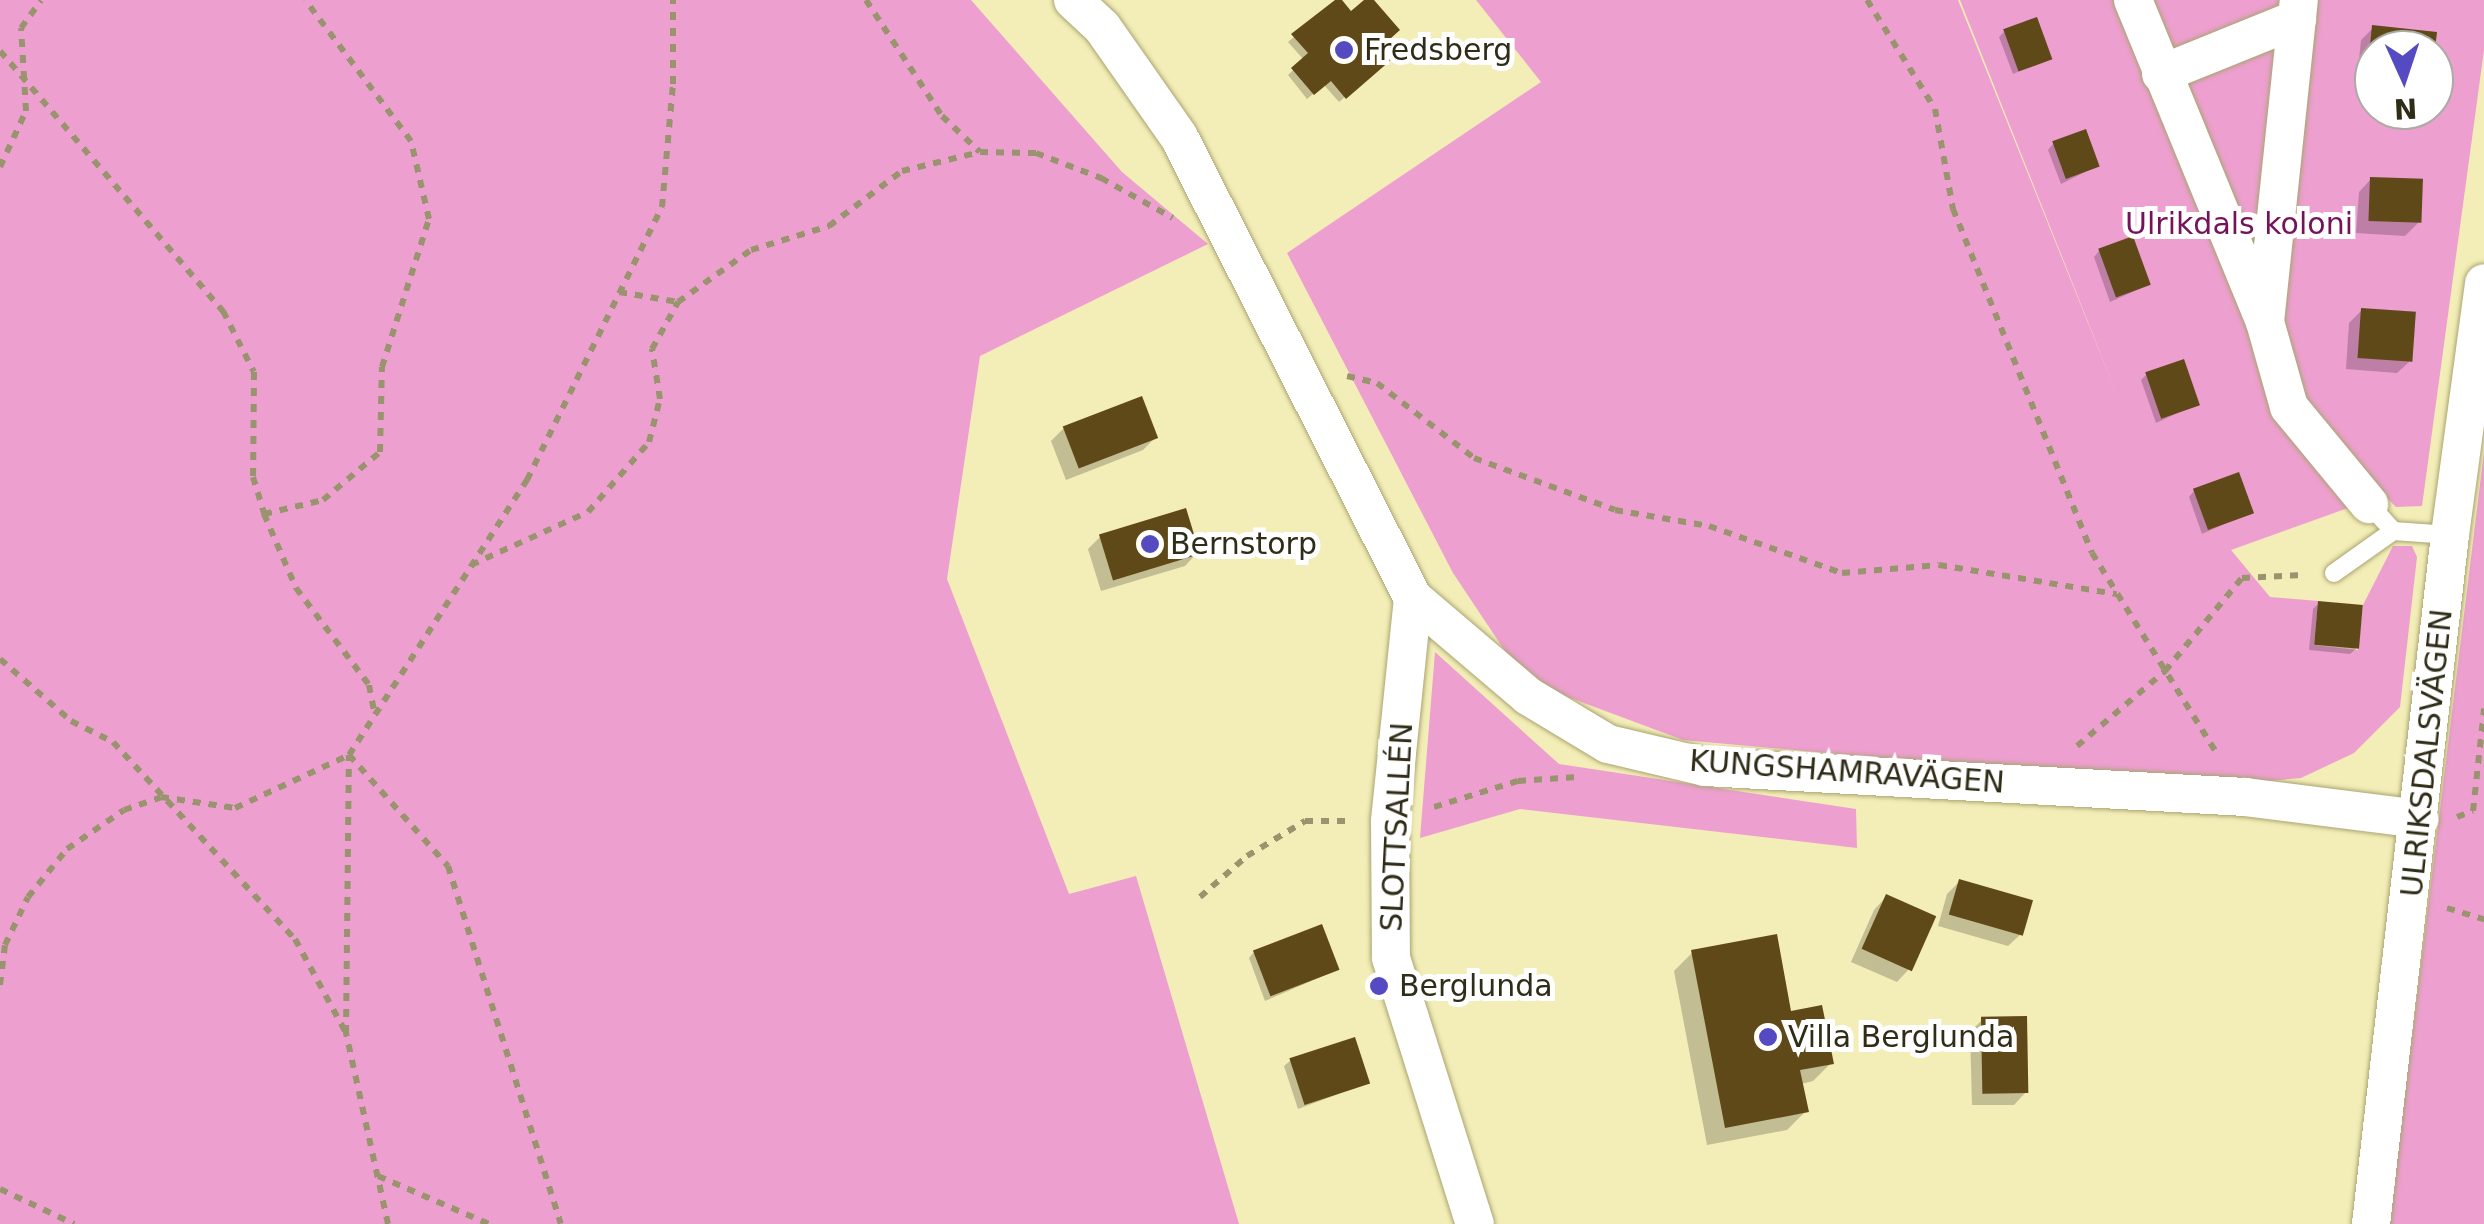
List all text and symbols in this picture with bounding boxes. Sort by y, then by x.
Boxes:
north arrow [2354,30,2454,130]
place label: Fredsberg [1364,32,1512,68]
marker: Fredsberg [1333,39,1355,61]
text: N [2393,91,2418,126]
park label: Ulrikdals koloni [2125,206,2353,242]
place label: Bernstorp [1170,526,1317,562]
marker: Bernstorp [1139,533,1161,555]
street label: ULRIKSDALSVÄGEN [2394,607,2460,899]
street label: SLOTTSALLÉN [1374,722,1420,932]
street label: KUNGSHAMRAVÄGEN [1688,743,2006,801]
place label: Berglunda [1399,968,1553,1004]
marker: Berglunda [1368,975,1390,997]
place label: Villa Berglunda [1788,1019,2014,1055]
marker: Villa Berglunda [1757,1026,1779,1048]

